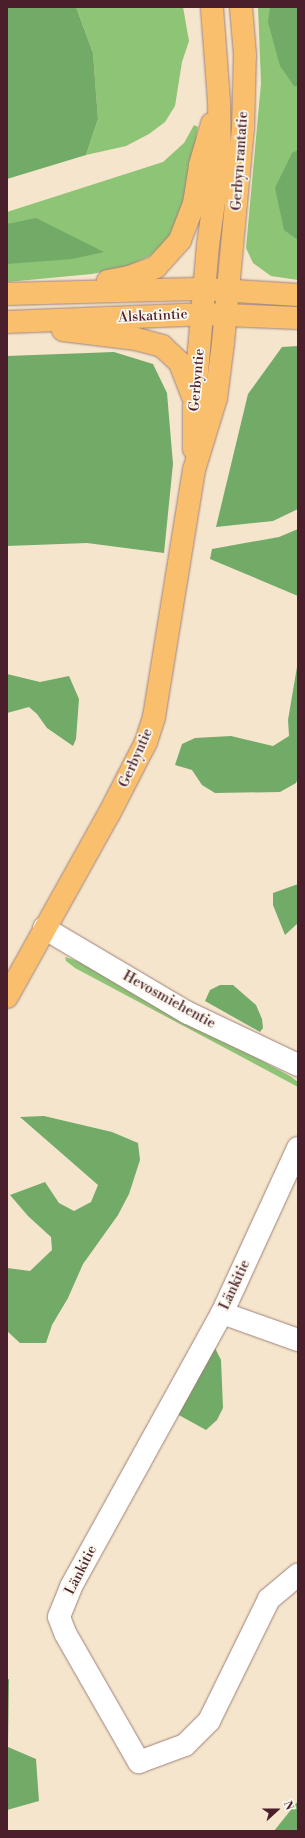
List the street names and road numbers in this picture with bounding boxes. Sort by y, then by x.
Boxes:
street label: Gerbyn rantatie [228,111,252,211]
street label: Alskatintie [118,306,188,326]
street label: Gerbyntie [186,348,208,412]
street label: Gerbyntie [116,726,156,790]
street label: Hevosmiehentie [120,968,218,1032]
street label: Länkitie [216,1257,254,1313]
street label: Länkitie [61,1543,101,1597]

